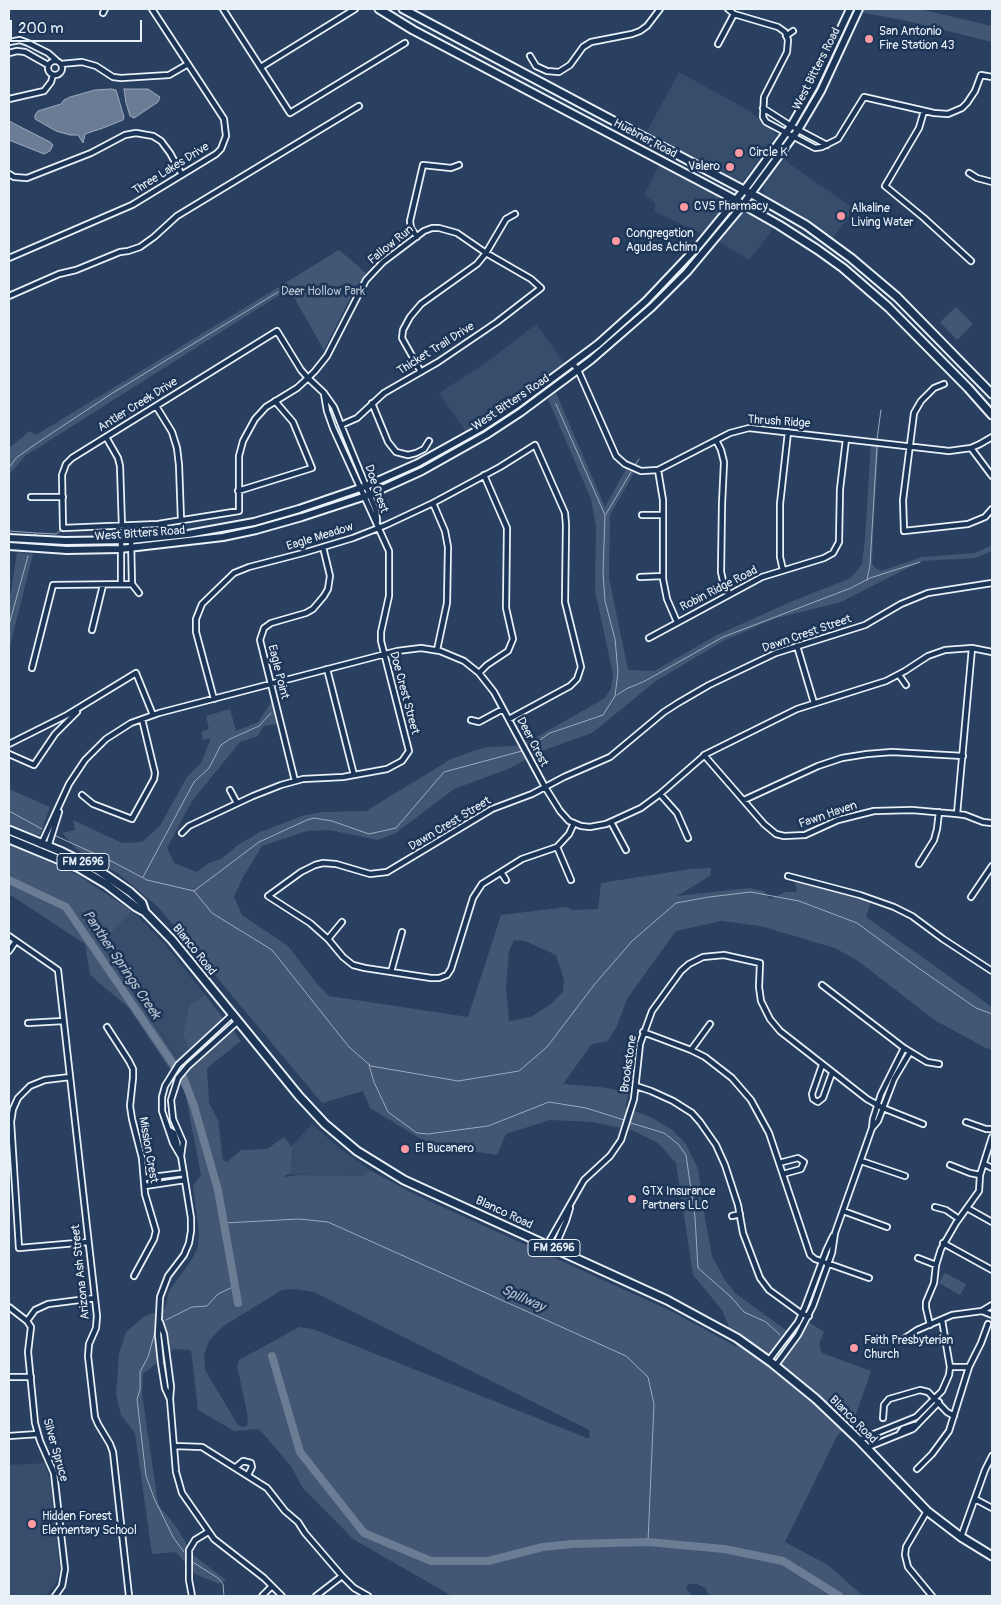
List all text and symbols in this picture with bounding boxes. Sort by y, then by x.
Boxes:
scale bar [12,10,145,42]
text: 200 m [18,19,63,38]
street label: West Bitters Road [790,25,844,113]
place label: San Antonio Fire Station 43 [879,25,954,53]
marker: San Antonio Fire Station 43 [863,33,875,45]
street label: Huebner Road [611,116,679,162]
street label: Three Lakes Drive [130,140,212,198]
place label: Circle K [749,146,788,160]
marker: Circle K [733,147,745,159]
place label: Valero [688,160,720,174]
marker: Valero [724,161,736,173]
place label: CVS Pharmacy [694,200,768,214]
marker: CVS Pharmacy [678,201,690,213]
place label: Alkaline Living Water [851,202,914,230]
marker: Alkaline Living Water [835,210,847,222]
street label: Fallow Run [365,222,417,268]
place label: Congregation Agudas Achim [626,227,697,255]
marker: Congregation Agudas Achim [610,235,622,247]
park label: Deer Hollow Park [281,285,365,299]
street label: Thicket Trail Drive [395,319,477,379]
street label: West Bitters Road [469,372,553,434]
street label: Antler Creek Drive [95,375,181,435]
street label: Thrush Ridge [747,413,811,431]
street label: Doe Crest [361,463,391,515]
street label: Eagle Meadow [285,520,355,554]
street label: West Bitters Road [94,524,186,544]
street label: Robin Ridge Road [678,563,760,615]
street label: Dawn Crest Street [761,612,853,656]
street label: Eagle Point [264,643,292,701]
street label: Doe Crest Street [386,650,422,736]
street label: Deer Crest [513,715,551,769]
street label: Dawn Crest Street [406,794,494,854]
street label: Fawn Haven [797,798,859,832]
road number: FM 2696 [57,854,109,870]
water label: Panther Springs Creek [78,907,164,1023]
street label: Blanco Road [169,922,219,978]
street label: Brookstone [618,1034,640,1094]
street label: Mission Crest [135,1116,161,1184]
place label: El Bucanero [415,1142,474,1156]
marker: El Bucanero [399,1143,411,1155]
place label: GTX Insurance Partners LLC [642,1185,715,1213]
street label: Blanco Road [473,1193,535,1233]
marker: GTX Insurance Partners LLC [626,1193,638,1205]
street label: Arizona Ash Street [69,1224,93,1320]
road number: FM 2696 [528,1240,580,1256]
water label: Spillway [499,1282,547,1316]
place label: Faith Presbyterian Church [864,1334,953,1362]
marker: Faith Presbyterian Church [848,1342,860,1354]
street label: Blanco Road [826,1393,880,1447]
street label: Silver Spruce [39,1417,71,1483]
place label: Hidden Forest Elementary School [42,1510,137,1538]
marker: Hidden Forest Elementary School [26,1518,38,1530]

